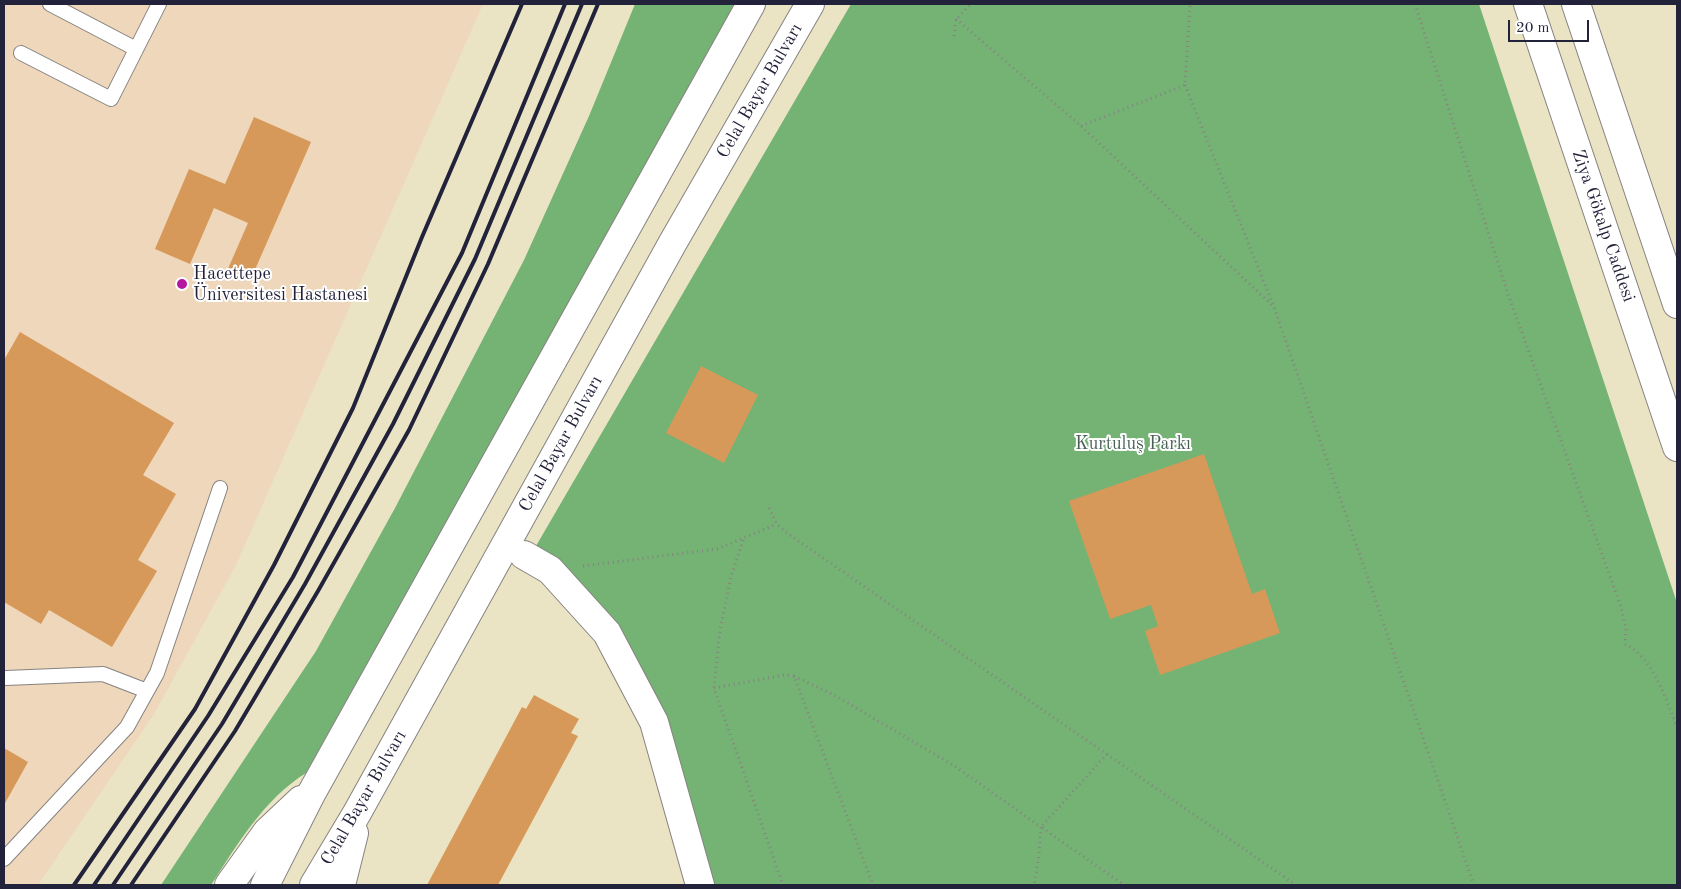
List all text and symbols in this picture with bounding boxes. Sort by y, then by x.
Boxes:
scale bar [1511,10,1592,42]
street label: Celal Bayar Bulvarı [713,20,807,162]
text: 20 m [1516,21,1550,36]
street label: Ziya Gökalp Caddesi [1567,147,1639,305]
place label: Hacettepe Üniversitesi Hastanesi [193,263,368,306]
marker: Hacettepe Üniversitesi Hastanesi [175,277,189,291]
street label: Celal Bayar Bulvarı [515,372,607,516]
park label: Kurtuluş Parkı [1075,433,1191,455]
street label: Celal Bayar Bulvarı [317,727,411,869]

